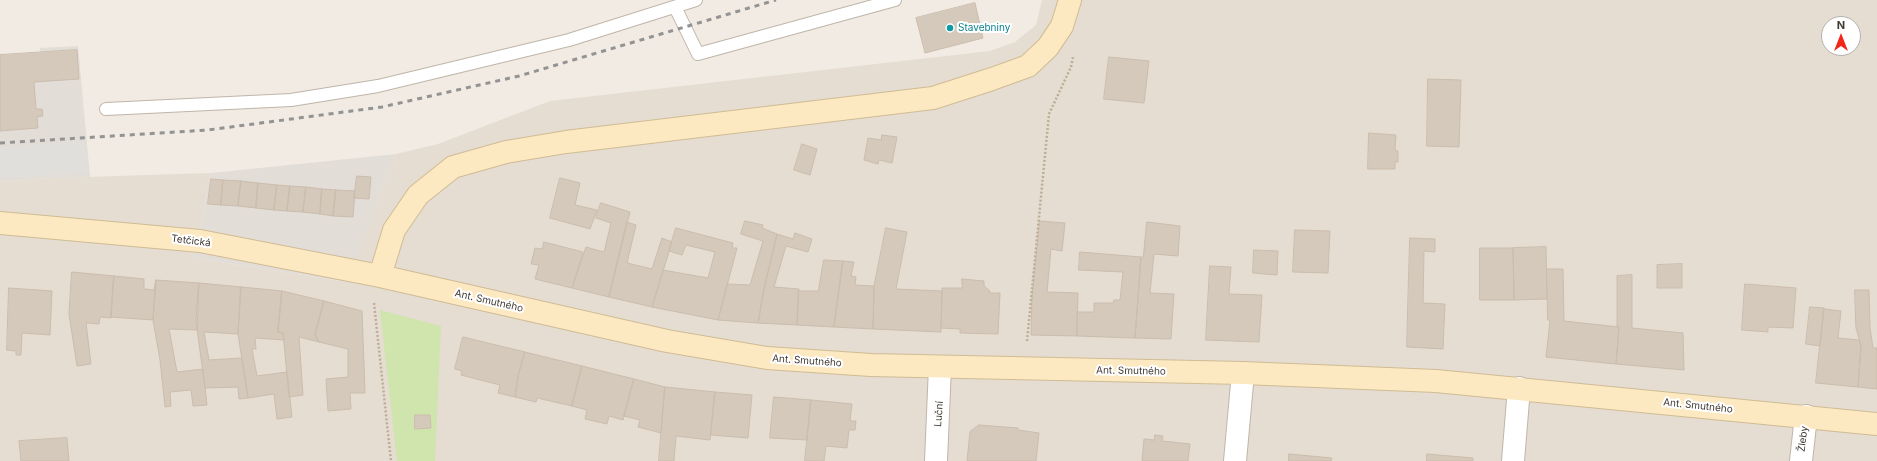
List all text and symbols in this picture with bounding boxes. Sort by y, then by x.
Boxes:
north arrow [1821,16,1861,56]
text: N [1837,18,1845,32]
place label: Stavebniny [958,22,1010,34]
marker: Stavebniny [945,23,955,33]
street label: Tetčická [171,233,211,249]
street label: Ant. Smutného [454,287,524,315]
street label: Ant. Smutného [772,353,842,369]
street label: Ant. Smutného [1096,364,1166,378]
street label: Ant. Smutného [1663,396,1733,416]
street label: Luční [932,401,946,427]
street label: Žleby [1795,425,1811,453]

